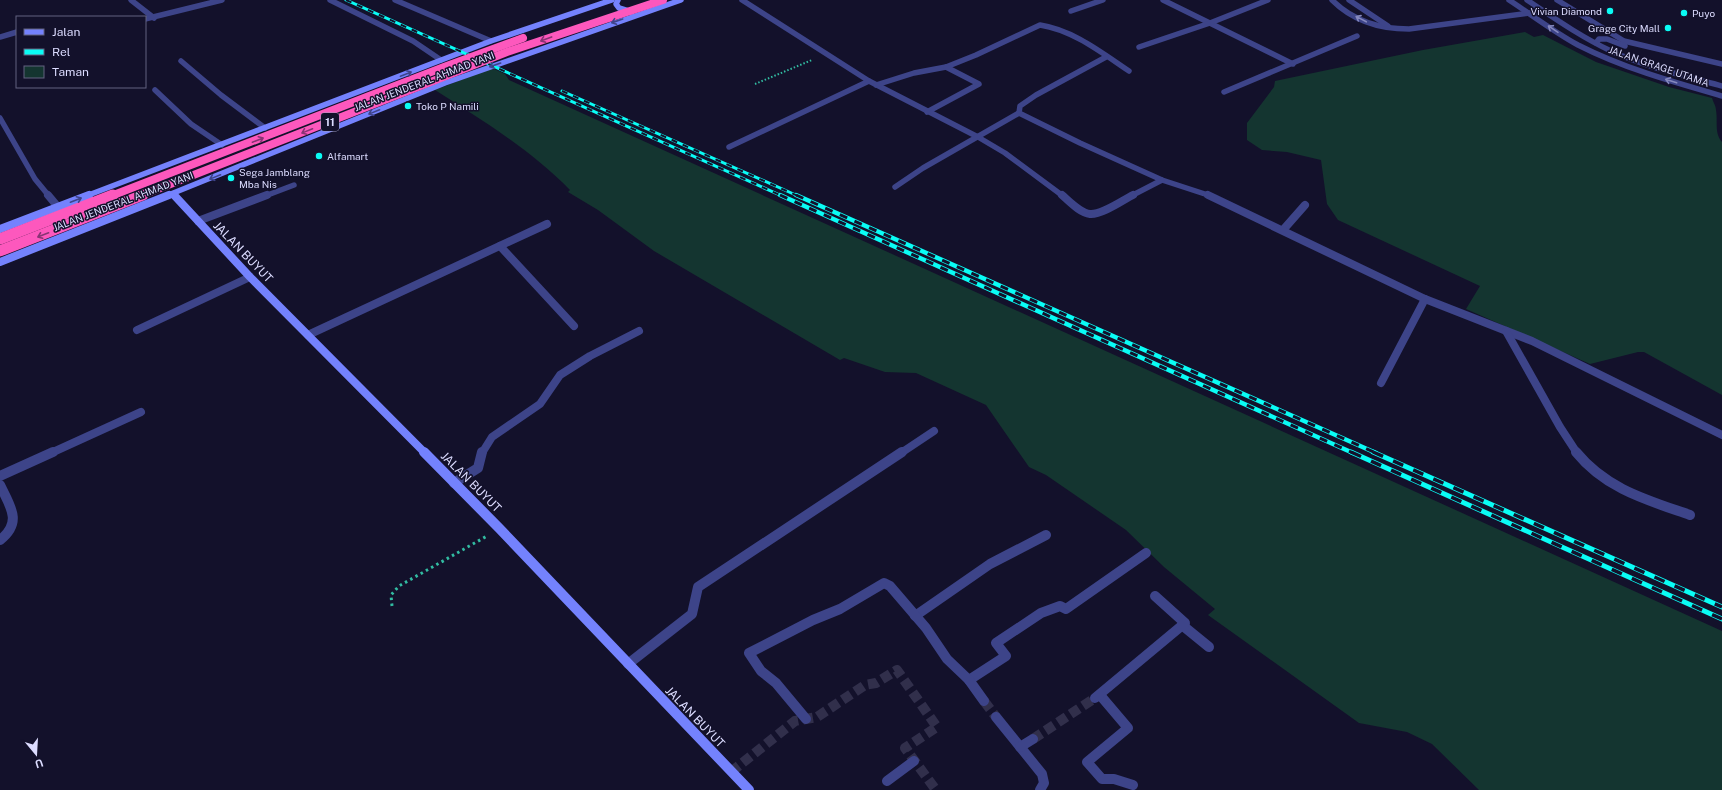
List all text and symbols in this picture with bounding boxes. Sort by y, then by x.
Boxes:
place label: Vivian Diamond [1531,5,1602,17]
marker: Vivian Diamond [1605,6,1615,16]
place label: Puyo [1692,7,1715,19]
marker: Puyo [1679,8,1689,18]
one-way arrow [1355,15,1367,23]
legend [16,16,146,88]
one-way arrow [611,18,624,25]
place label: Grage City Mall [1588,22,1660,34]
marker: Grage City Mall [1663,23,1673,33]
text: Jalan [52,25,81,39]
one-way arrow [1547,25,1558,33]
one-way arrow [541,35,553,43]
street label: JALAN GRAGE UTAMA [1607,43,1711,89]
text: Rel [52,45,71,59]
street label: JALAN JENDERAL AHMAD YANI [352,49,496,113]
one-way arrow [488,62,501,69]
text: Taman [52,65,89,79]
one-way arrow [400,69,412,77]
one-way arrow [1665,77,1678,84]
place label: Toko P Namili [416,100,479,112]
marker: Toko P Namili [403,101,413,111]
one-way arrow [368,109,380,116]
road number: 11 [321,113,339,131]
one-way arrow [302,127,314,135]
one-way arrow [252,135,264,143]
place label: Alfamart [327,150,368,162]
marker: Alfamart [314,151,324,161]
place label: Sega Jamblang Mba Nis [239,166,310,190]
street label: JALAN JENDERAL AHMAD YANI [51,169,195,233]
marker: Sega Jamblang Mba Nis [226,173,236,183]
one-way arrow [209,174,221,182]
one-way arrow [69,196,81,204]
street label: JALAN BUYUT [210,218,276,286]
one-way arrow [37,231,49,239]
street label: JALAN BUYUT [438,449,504,515]
street label: JALAN BUYUT [662,683,728,751]
north arrow [16,734,56,774]
text: U [33,757,45,770]

